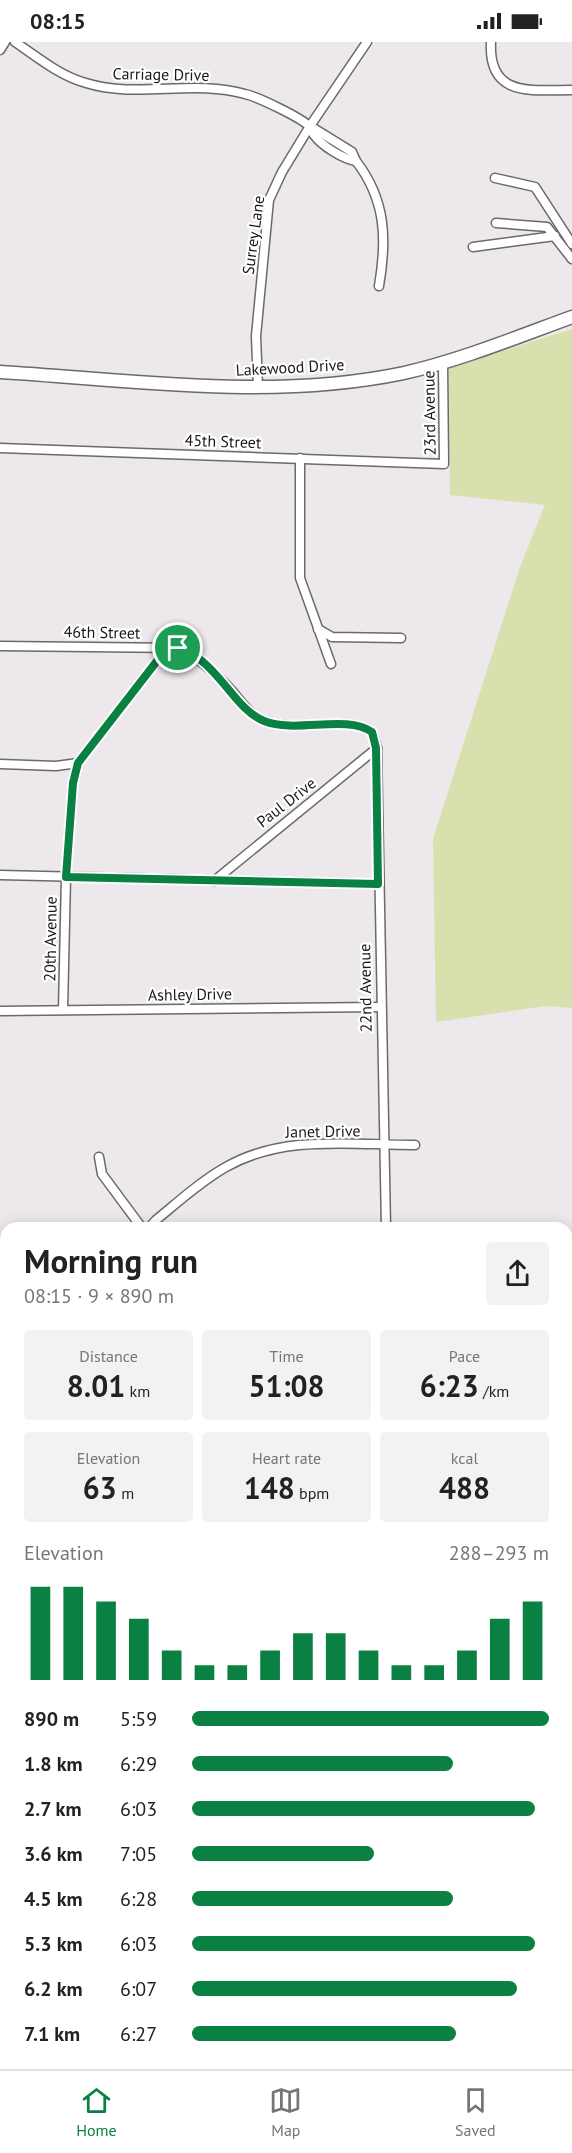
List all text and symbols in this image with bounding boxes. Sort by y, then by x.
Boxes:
text: 08:15 [30,7,86,35]
street label: Carriage Drive [112,63,210,85]
street label: Surrey Lane [238,194,268,276]
street label: Lakewood Drive [235,354,345,380]
street label: 23rd Avenue [418,370,440,456]
street label: 45th Street [184,430,262,452]
street label: 46th Street [63,621,141,643]
pin [152,622,203,673]
icon: arrive [161,631,194,664]
street label: Paul Drive [252,773,320,831]
street label: 20th Avenue [39,896,61,982]
street label: 22nd Avenue [354,944,376,1032]
street label: Ashley Drive [148,983,232,1005]
street label: Janet Drive [284,1120,361,1142]
text: Morning run [24,1239,198,1282]
button: share [486,1242,549,1305]
text: 08:15 · 9 × 890 m [24,1283,174,1309]
text: Distance [79,1346,138,1366]
text: Time [269,1346,304,1366]
text: Pace [449,1346,480,1366]
text: 8.01 [67,1366,125,1405]
text: 51:08 [248,1366,325,1405]
text: 6:23 [420,1366,479,1405]
text: km [125,1381,150,1401]
text: /km [479,1381,509,1401]
text: Elevation [77,1448,140,1468]
text: Heart rate [252,1448,321,1468]
text: kcal [451,1448,478,1468]
text: 63 [83,1468,117,1507]
text: 148 [244,1468,295,1507]
text: 488 [439,1468,490,1507]
text: m [117,1483,134,1503]
text: bpm [295,1483,329,1503]
text: Elevation [24,1540,104,1566]
text: 288–293 m [449,1540,549,1566]
text: 890 m [24,1706,79,1732]
text: 5:59 [120,1706,157,1732]
text: 1.8 km [24,1751,83,1777]
text: 6:29 [120,1751,157,1777]
text: 2.7 km [24,1796,82,1822]
text: 6:03 [120,1796,157,1822]
text: 3.6 km [24,1841,83,1867]
text: 7:05 [120,1841,157,1867]
text: 4.5 km [24,1886,83,1912]
text: 6:28 [120,1886,157,1912]
text: 5.3 km [24,1931,83,1957]
text: 6:03 [120,1931,157,1957]
text: 6.2 km [24,1976,83,2002]
text: 6:07 [120,1976,157,2002]
text: 7.1 km [24,2021,80,2047]
text: 6:27 [120,2021,157,2047]
tab: Home [76,2084,117,2140]
tab: Map [269,2084,302,2140]
tab: Saved [455,2084,496,2140]

